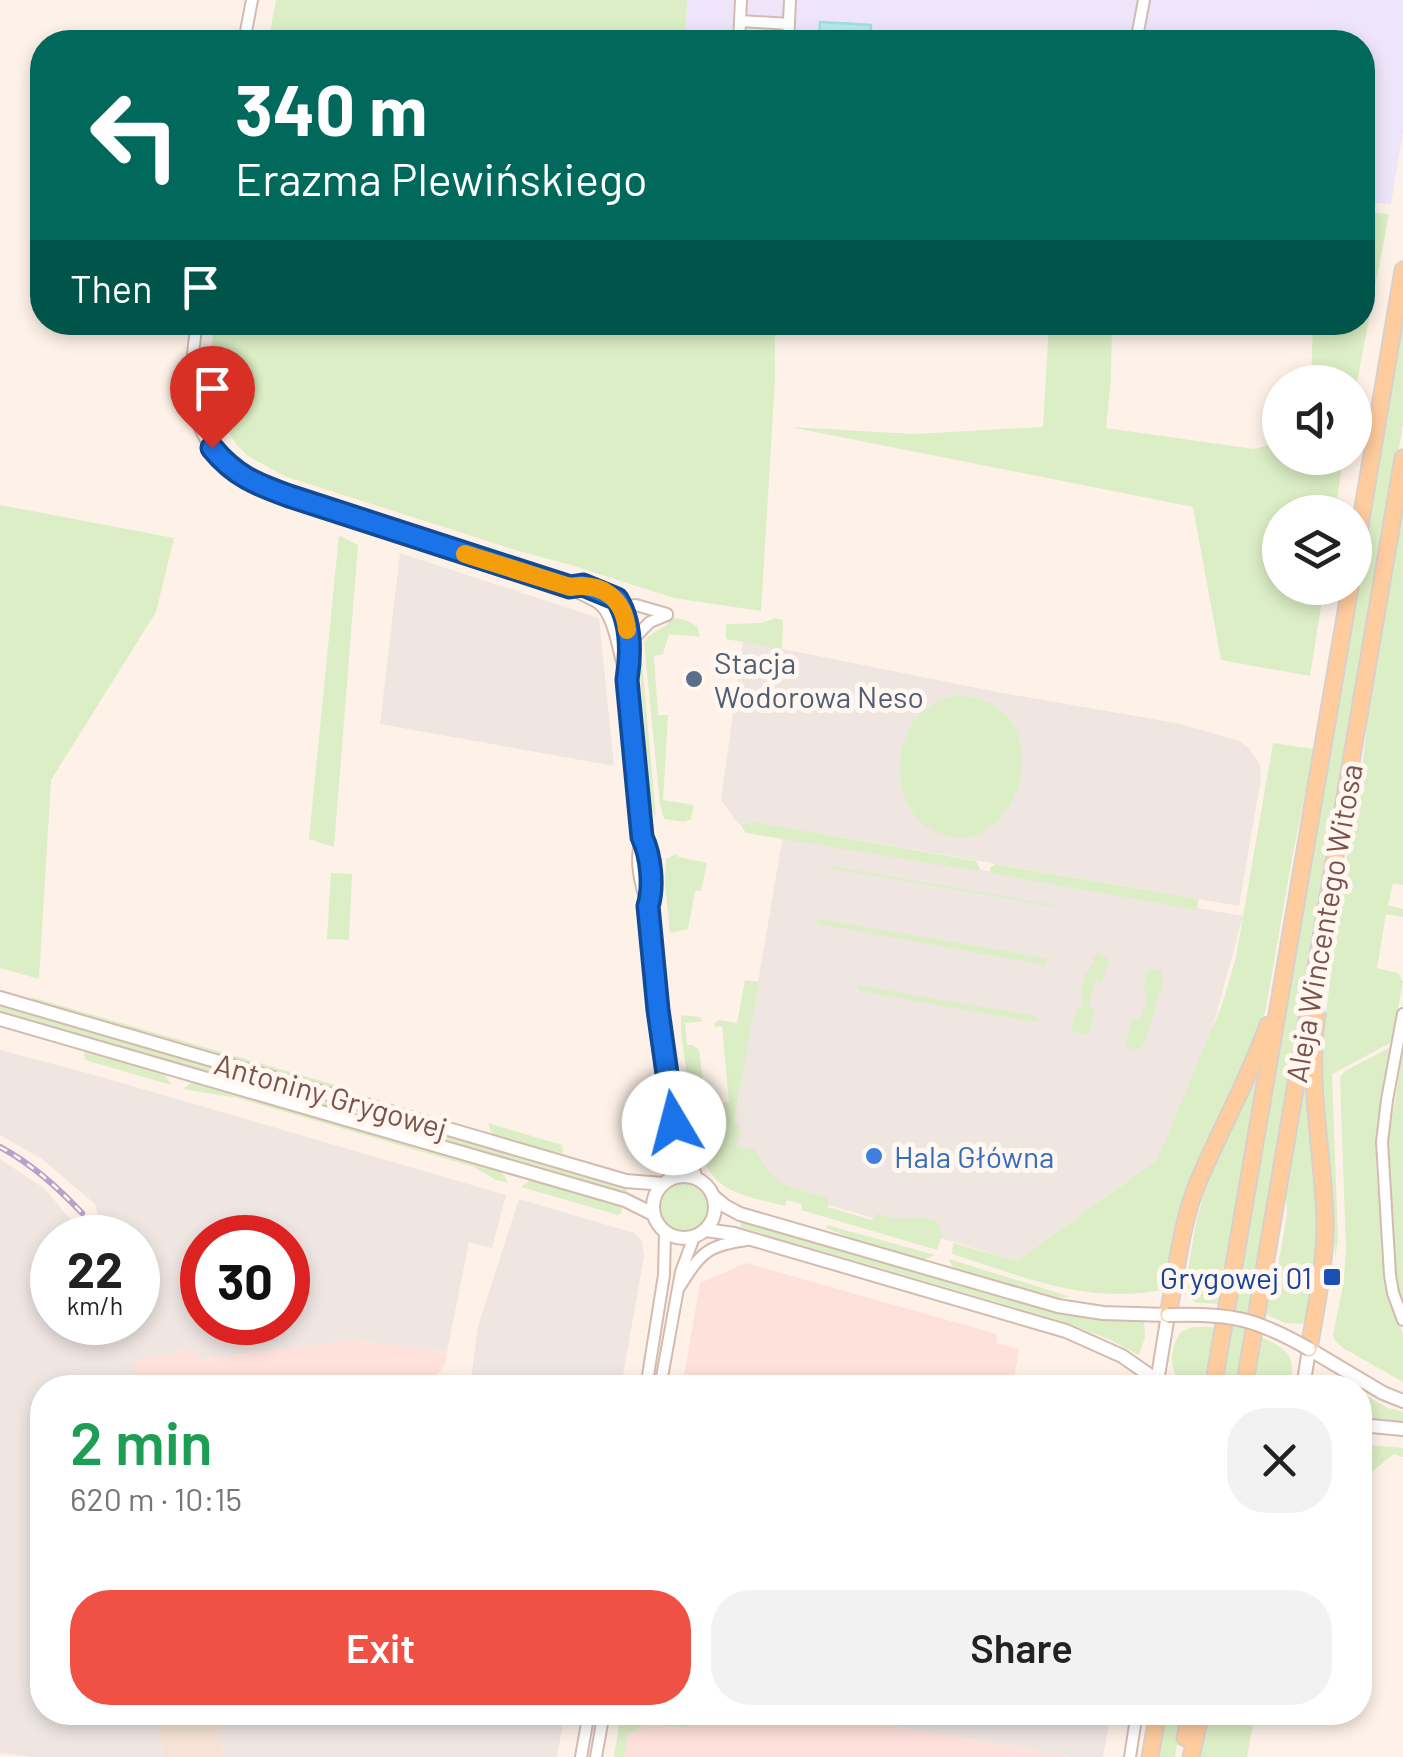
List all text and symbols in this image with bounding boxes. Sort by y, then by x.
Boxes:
text: 340 m [235,66,428,150]
icon: left [70,70,200,200]
text: Erazma Plewińskiego [235,151,648,205]
icon: arrive [173,260,228,315]
text: Then [70,265,153,311]
pin [170,346,255,449]
icon: arrive [185,361,240,416]
map controls [1262,365,1372,605]
button: sound [1262,365,1372,475]
button: layers [1262,495,1372,605]
place label: Stacja Wodorowa Neso [714,644,924,714]
marker: Stacja Wodorowa Neso [683,668,705,690]
street label: Aleja Wincentego Witosa [1277,761,1369,1085]
street label: Antoniny Grygowej [211,1045,451,1145]
position arrow [622,1071,726,1175]
place label: Hala Główna [894,1138,1054,1174]
marker: Hala Główna [863,1145,885,1167]
speed limit sign: 30 [180,1215,310,1345]
text: 22 [67,1238,123,1298]
place label: Grygowej 01 [1160,1259,1312,1295]
marker: Grygowej 01 [1321,1266,1343,1288]
text: km/h [67,1290,123,1320]
text: 2 min [70,1405,213,1477]
button: close [1227,1408,1332,1513]
text: 620 m · 10:15 [70,1479,242,1517]
button: Exit [70,1590,691,1705]
button: Share [711,1590,1332,1705]

